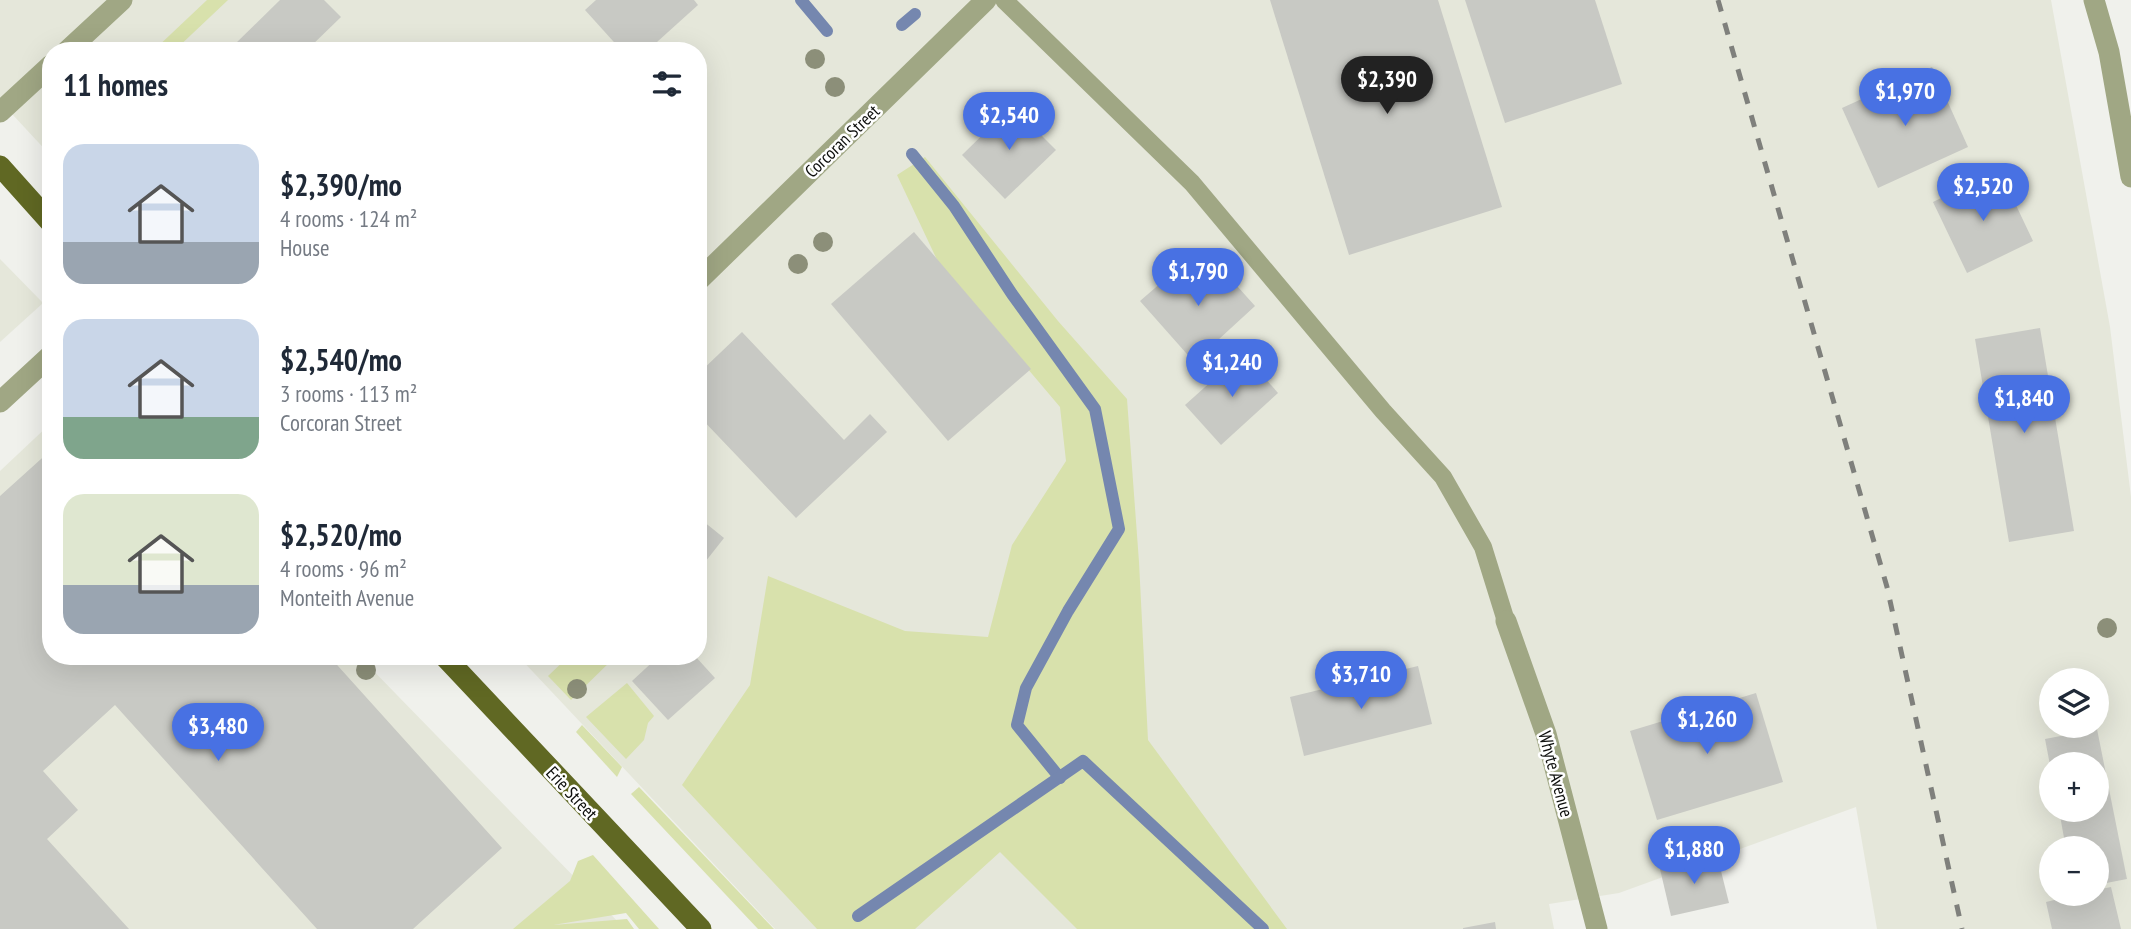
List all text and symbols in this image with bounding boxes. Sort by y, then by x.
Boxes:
pin: $2,390 [1330,57,1444,116]
text: $2,390 [1357,64,1417,93]
text: 11 homes [63,65,168,104]
icon: filters [648,65,686,103]
pin: $1,970 [1848,68,1962,128]
text: $1,970 [1875,76,1935,105]
pin: $2,540 [952,92,1066,152]
street label: Corcoran Street [800,100,884,182]
text: $2,540 [979,100,1039,129]
pin: $2,520 [1926,164,2040,223]
text: $2,390/mo [280,165,402,204]
text: $2,520 [1953,171,2013,200]
icon: home [119,172,203,256]
text: 4 rooms · 124 m² [280,204,417,233]
text: House [280,233,330,262]
pin: $1,790 [1141,248,1255,308]
text: $1,790 [1168,256,1228,285]
text: $2,540/mo [280,340,402,379]
pin: $1,240 [1175,340,1289,399]
icon: home [119,347,203,431]
text: $1,240 [1202,347,1262,376]
pin: $1,840 [1967,376,2081,435]
text: 3 rooms · 113 m² [280,379,417,408]
text: $1,840 [1994,383,2054,412]
text: Corcoran Street [280,408,402,437]
text: $2,520/mo [280,515,402,554]
icon: home [119,522,203,606]
text: 4 rooms · 96 m² [280,554,407,583]
text: Monteith Avenue [280,583,414,612]
pin: $3,710 [1304,652,1418,711]
text: $3,710 [1331,659,1391,688]
map controls [2039,668,2109,906]
button: layers [2039,668,2109,738]
pin: $1,260 [1650,696,1764,756]
pin: $3,480 [161,704,275,763]
text: $1,260 [1677,704,1737,733]
text: $3,480 [188,711,248,740]
street label: Whyte Avenue [1534,729,1578,819]
button: + [2039,752,2109,822]
street label: Erie Street [541,761,603,825]
pin: $1,880 [1637,826,1751,886]
text: $1,880 [1664,834,1724,863]
button: − [2039,836,2109,906]

